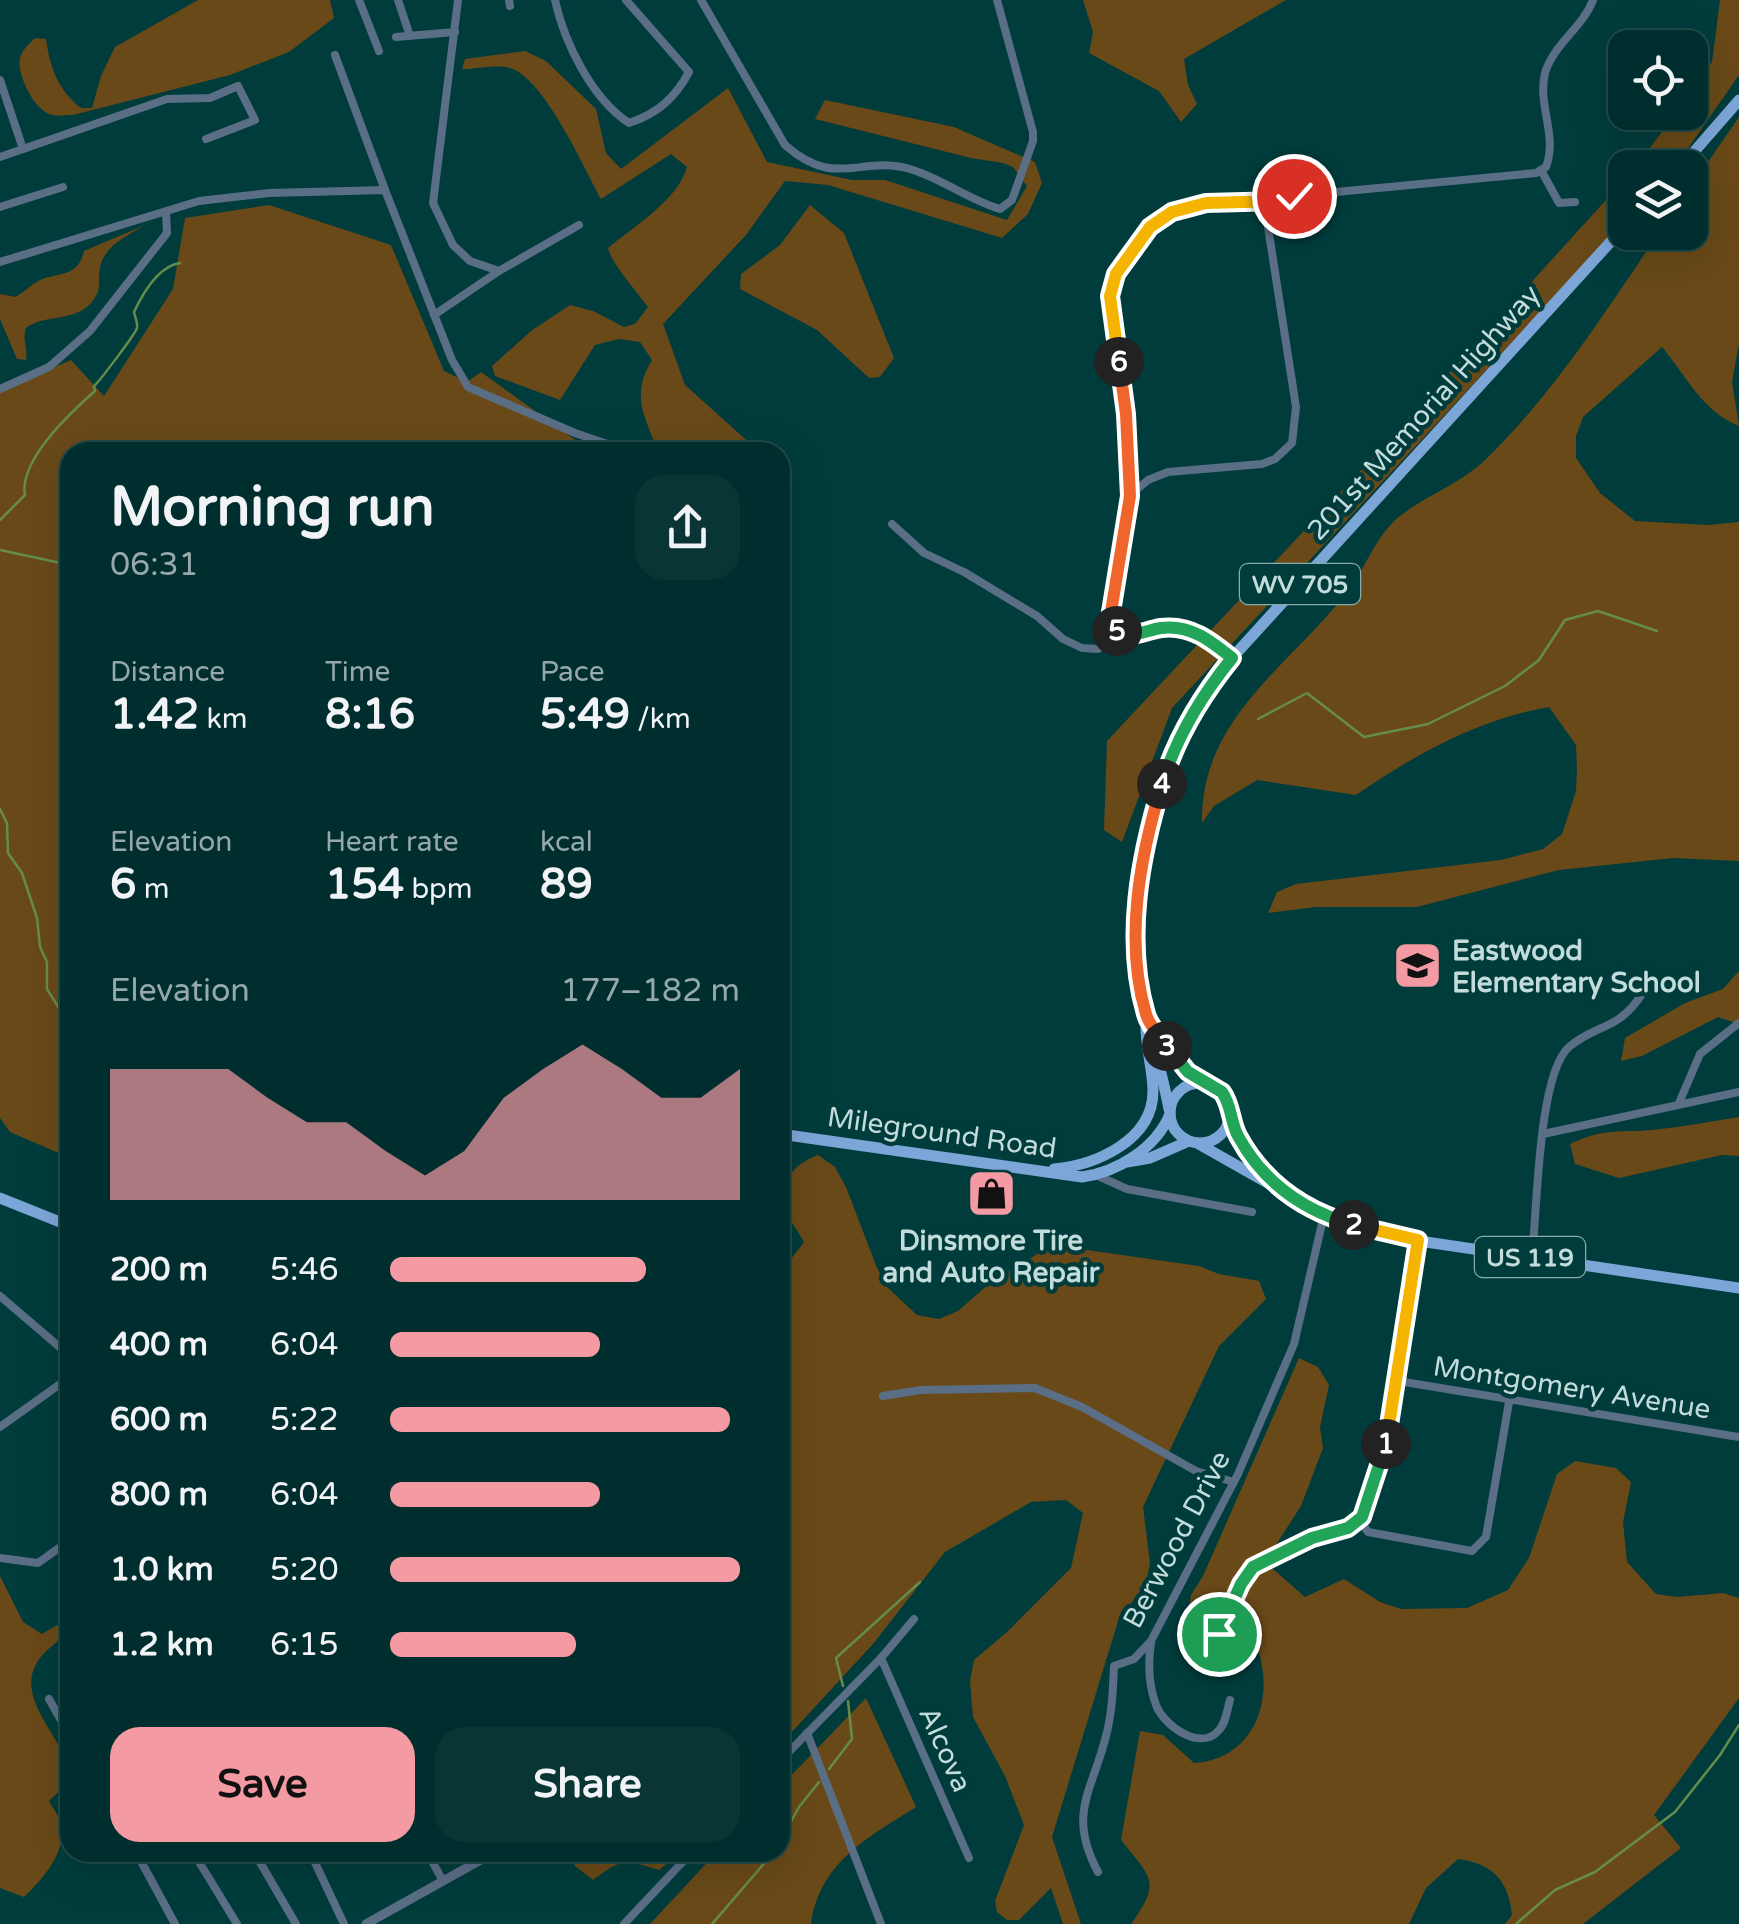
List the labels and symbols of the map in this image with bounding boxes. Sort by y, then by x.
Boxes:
pin [1252,154,1337,239]
street label: 201st Memorial Highway [1300,278,1547,547]
pin: 6 [1094,337,1144,387]
road number: WV 705 [1240,564,1360,604]
pin: 5 [1092,606,1142,656]
pin: 4 [1137,759,1187,809]
place label: Eastwood Elementary School [1452,934,1701,1000]
school or university icon: Eastwood Elementary School [1391,940,1443,992]
pin: 3 [1142,1021,1192,1071]
street label: Mileground Road [825,1100,1059,1166]
shop icon: Dinsmore Tire and Auto Repair [965,1167,1017,1219]
pin: 2 [1329,1200,1379,1250]
place label: Dinsmore Tire and Auto Repair [883,1224,1101,1290]
road number: US 119 [1475,1237,1585,1277]
street label: Montgomery Avenue [1431,1349,1713,1427]
pin: 1 [1361,1419,1411,1469]
street label: Berwood Drive [1116,1445,1238,1634]
pin [1177,1592,1262,1677]
street label: Alcova [911,1701,979,1797]

